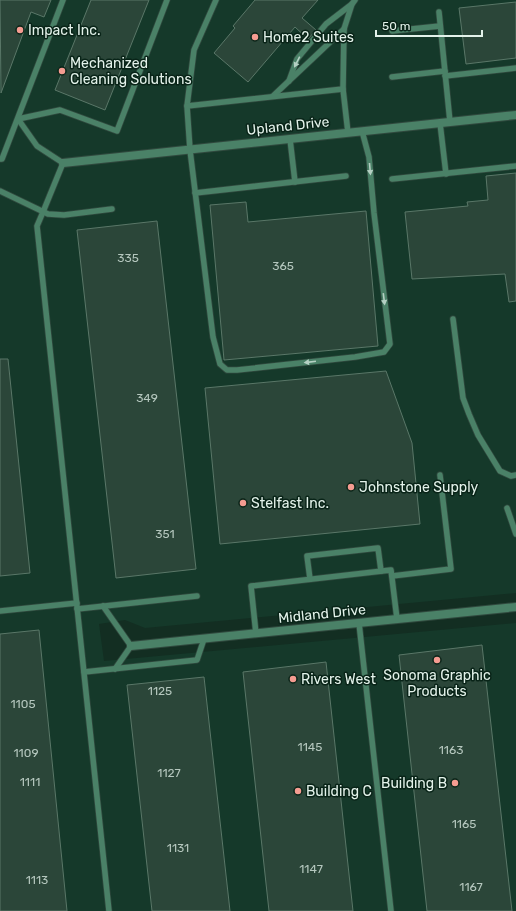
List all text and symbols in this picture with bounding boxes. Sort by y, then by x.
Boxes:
scale bar [376,12,482,38]
text: 50 m [382,19,410,33]
place label: Impact Inc. [28,22,101,39]
marker: Impact Inc. [15,25,25,35]
place label: Home2 Suites [263,29,354,46]
marker: Home2 Suites [250,32,260,42]
place label: Mechanized Cleaning Solutions [70,55,192,88]
one-way arrow [294,56,300,67]
marker: Mechanized Cleaning Solutions [57,66,67,76]
street label: Upland Drive [246,113,330,139]
one-way arrow [367,163,374,175]
house number: 335 [117,251,139,265]
house number: 365 [272,259,294,273]
one-way arrow [381,293,387,305]
one-way arrow [304,359,316,365]
house number: 349 [136,391,158,405]
place label: Johnstone Supply [359,479,479,496]
marker: Johnstone Supply [346,482,356,492]
place label: Stelfast Inc. [251,495,329,512]
marker: Stelfast Inc. [238,498,248,508]
house number: 351 [155,527,175,541]
street label: Midland Drive [277,601,367,627]
marker: Sonoma Graphic Products [432,655,442,665]
place label: Sonoma Graphic Products [383,667,491,700]
place label: Rivers West [301,671,376,688]
marker: Rivers West [288,674,298,684]
house number: 1125 [148,684,172,698]
house number: 1105 [10,697,36,711]
house number: 1145 [298,740,322,754]
house number: 1163 [439,743,463,757]
house number: 1109 [13,746,39,760]
house number: 1127 [157,766,181,780]
house number: 1111 [20,775,40,789]
place label: Building B [381,775,447,792]
marker: Building B [450,778,460,788]
place label: Building C [306,783,372,800]
marker: Building C [293,786,303,796]
house number: 1165 [452,817,476,831]
house number: 1131 [167,841,189,855]
house number: 1147 [299,862,323,876]
house number: 1113 [26,873,48,887]
house number: 1167 [459,880,483,894]

